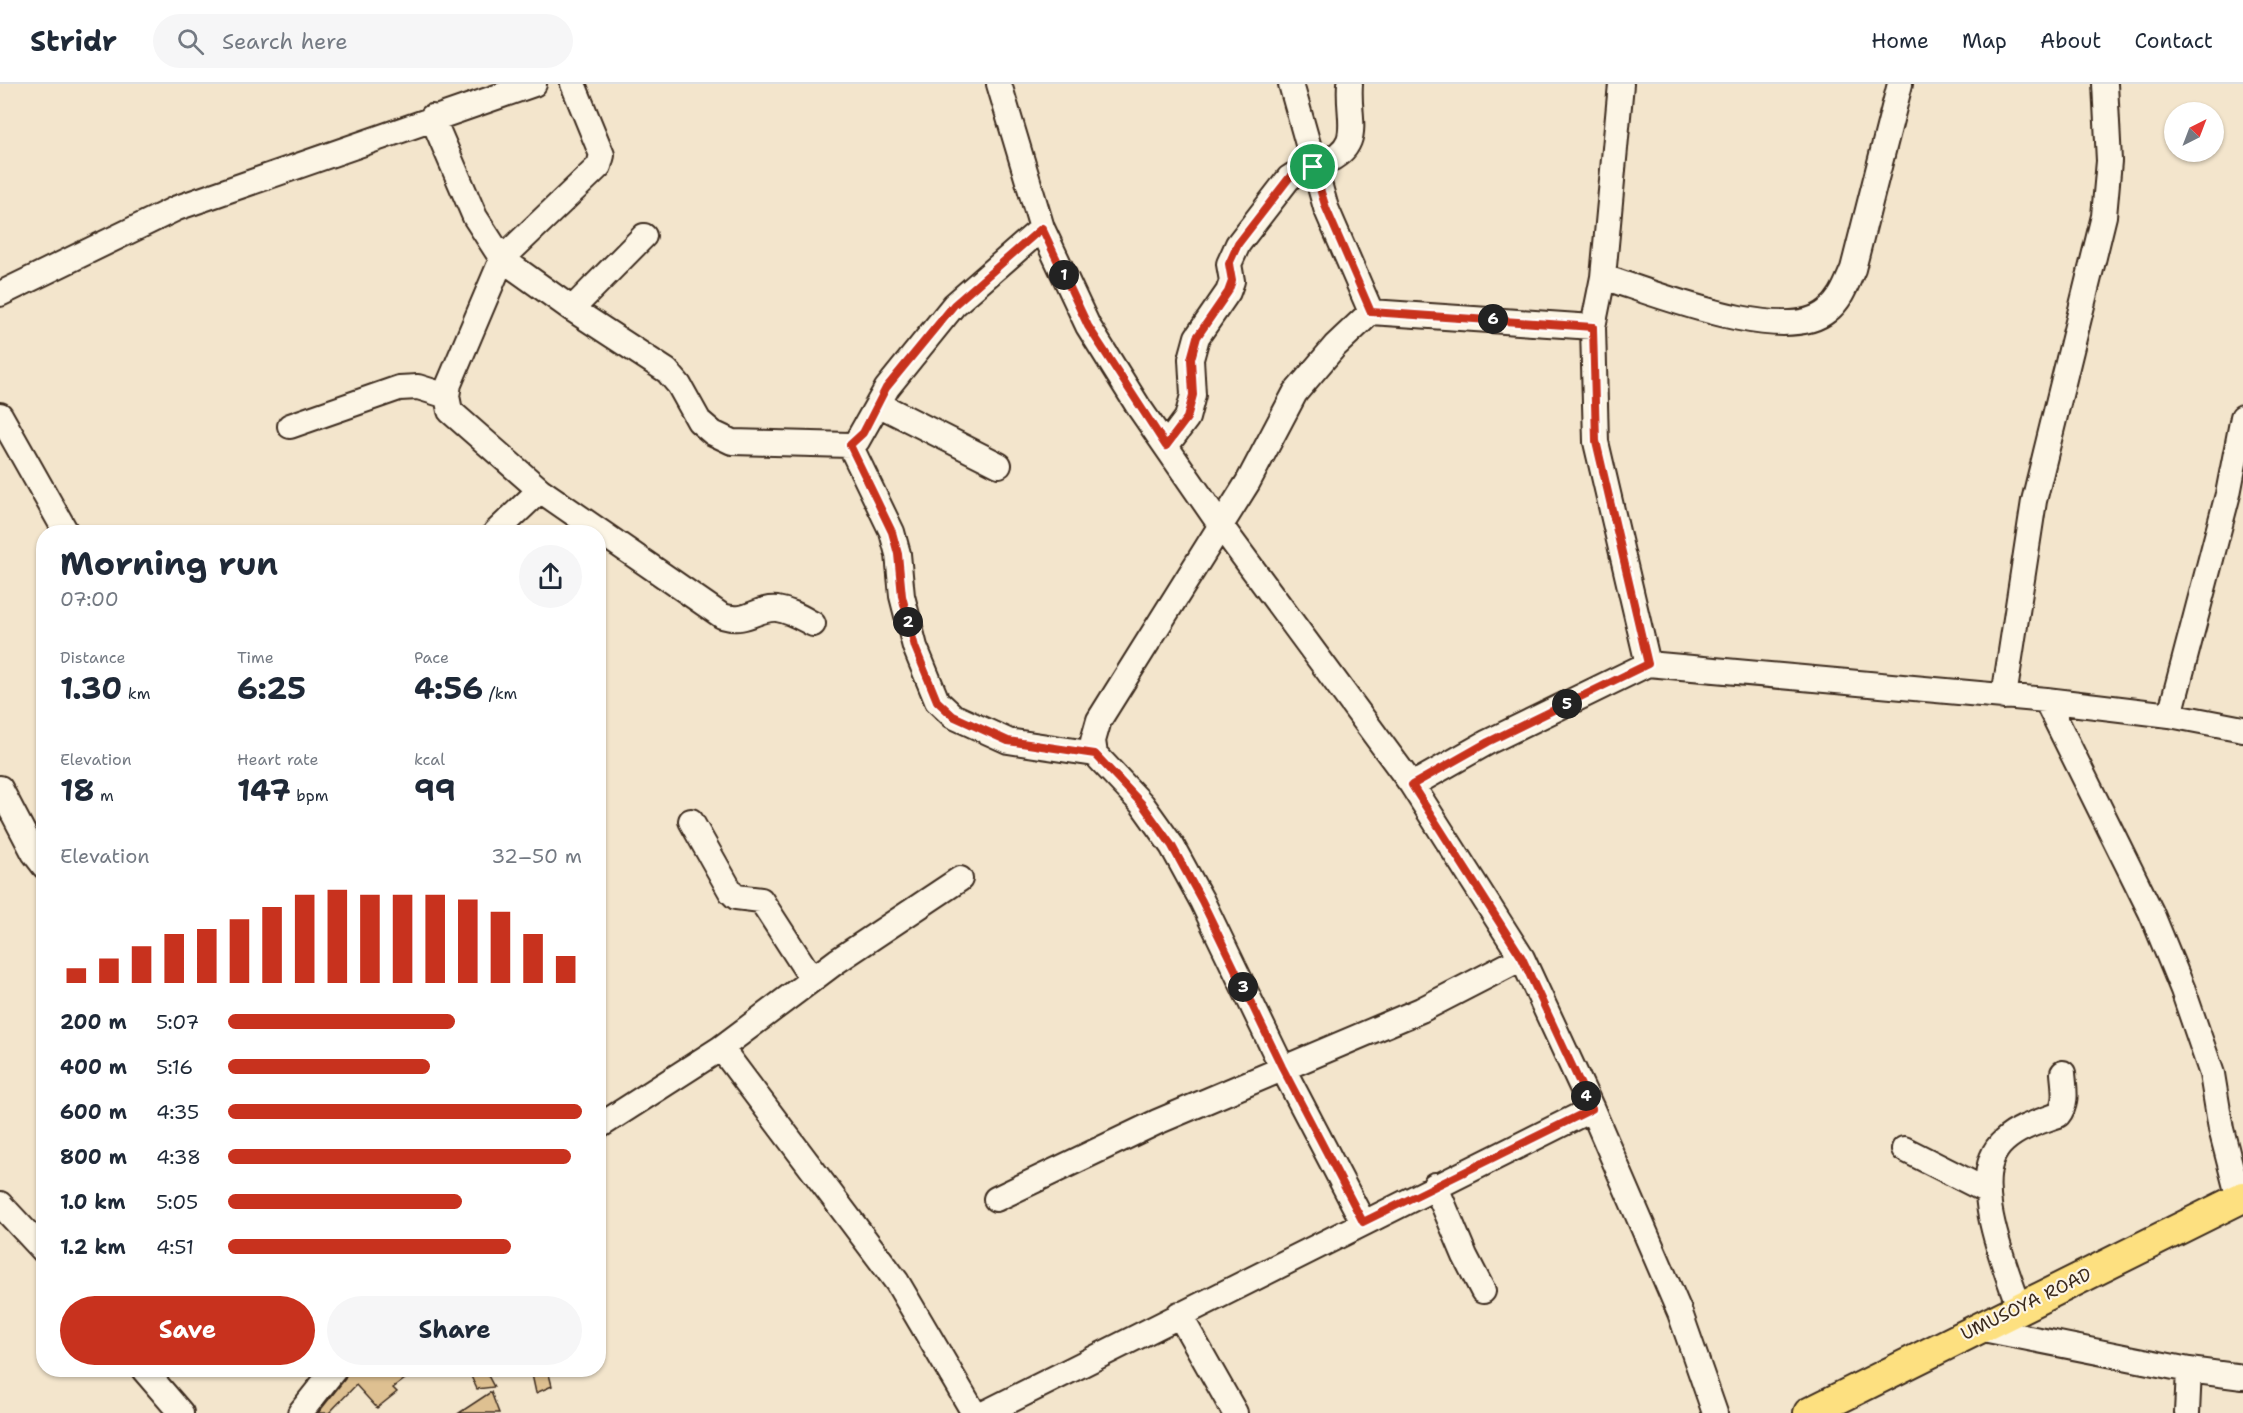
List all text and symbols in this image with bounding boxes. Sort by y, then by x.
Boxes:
search box [153,14,573,68]
text: Stridr [30,22,117,60]
icon: search [174,25,207,58]
text: Search here [222,27,348,56]
text: Home [1871,27,1929,55]
text: Map [1962,27,2007,55]
text: About [2040,27,2101,55]
text: Contact [2134,27,2213,55]
north arrow [2164,102,2224,162]
map controls [2164,102,2224,162]
pin [1287,141,1338,192]
icon: arrive [1296,150,1329,183]
pin: 1 [1049,260,1079,290]
text: 1 [1060,264,1068,285]
pin: 6 [1478,304,1508,334]
text: 6 [1487,308,1499,329]
text: Morning run [60,541,278,586]
button: share [519,545,582,608]
text: 07:00 [60,586,119,612]
pin: 2 [893,607,923,637]
text: 2 [902,611,914,632]
text: Distance [60,647,126,668]
text: Time [237,647,274,668]
text: Pace [414,647,449,668]
text: 1.30 [60,668,122,709]
text: 6:25 [237,668,306,709]
text: 4:56 [414,668,483,709]
text: km [122,683,150,704]
text: /km [483,683,517,704]
pin: 5 [1552,689,1582,719]
text: 5 [1562,693,1572,714]
text: Elevation [60,749,132,770]
text: Heart rate [237,749,319,770]
text: kcal [414,749,445,770]
text: 18 [60,770,95,811]
text: 147 [237,770,291,811]
text: 99 [414,770,456,811]
text: m [95,785,114,806]
text: bpm [291,785,328,806]
text: Elevation [60,843,150,869]
text: 32–50 m [491,843,582,869]
pin: 3 [1228,972,1258,1002]
text: 3 [1237,976,1249,997]
text: 200 m [60,1009,127,1035]
text: 5:07 [156,1009,199,1035]
text: 400 m [60,1054,127,1080]
text: 5:16 [156,1054,193,1080]
pin: 4 [1571,1081,1601,1111]
text: 4 [1580,1085,1592,1106]
text: 600 m [60,1099,127,1125]
text: 4:35 [156,1099,199,1125]
text: 800 m [60,1144,127,1170]
text: 4:38 [156,1144,201,1170]
text: 1.0 km [60,1189,125,1215]
text: 5:05 [156,1189,198,1215]
text: 1.2 km [60,1234,126,1260]
text: 4:51 [156,1234,194,1260]
street label: UMUSOYA ROAD [1957,1262,2095,1346]
button: Save [60,1296,315,1365]
button: Share [327,1296,582,1365]

